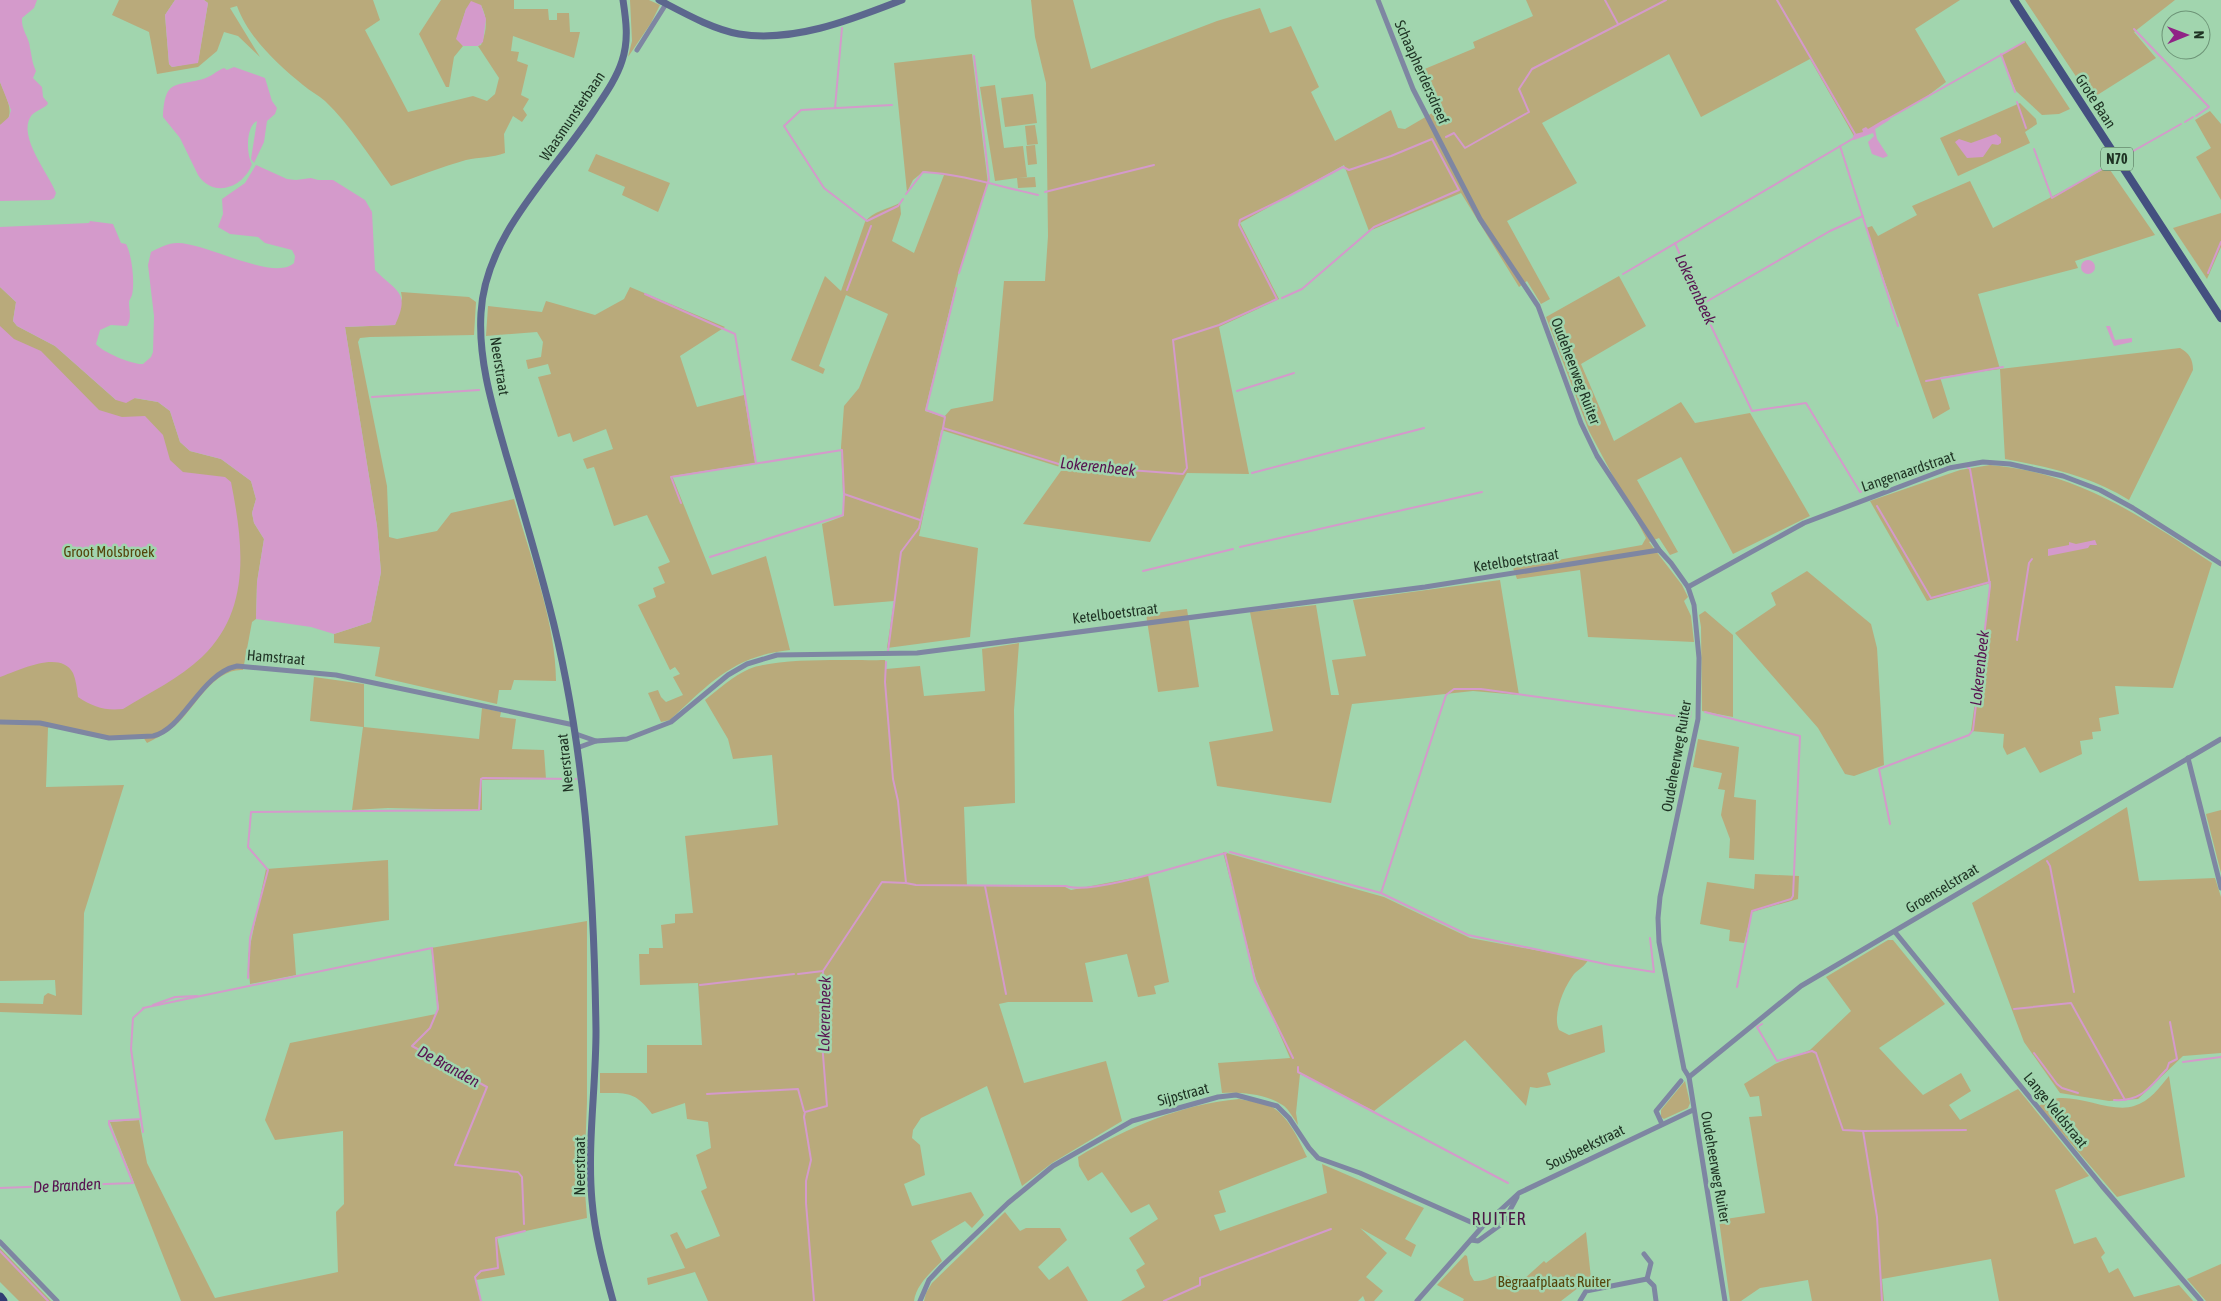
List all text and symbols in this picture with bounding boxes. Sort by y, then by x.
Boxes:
north arrow [2161,10,2211,60]
street label: Schaapherdersdreef [1392,18,1452,126]
text: N [2191,31,2207,39]
street label: Waasmunsterbaan [536,68,608,164]
street label: Grote Baan [2072,71,2120,131]
road number: N70 [2101,148,2133,170]
water label: Lokerenbeek [1672,251,1721,328]
street label: Oudeheerweg Ruiter [1548,315,1604,427]
street label: Neerstraat [487,336,513,396]
street label: Langenaardstraat [1859,447,1957,495]
water label: Lokerenbeek [1059,453,1138,479]
park label: Groot Molsbroek [63,543,155,560]
street label: Ketelboetstraat [1472,545,1560,575]
street label: Ketelboetstraat [1071,599,1159,627]
water label: Lokerenbeek [1966,628,1992,707]
street label: Hamstraat [246,646,306,668]
street label: Oudeheerweg Ruiter [1658,698,1694,813]
street label: Neerstraat [553,733,577,793]
street label: Groenselstraat [1903,860,1981,916]
water label: Lokerenbeek [814,975,834,1052]
water label: De Branden [415,1042,483,1090]
street label: Lange Veldstraat [2021,1069,2091,1151]
street label: Sijpstraat [1156,1079,1210,1109]
street label: Oudeheerweg Ruiter [1698,1110,1734,1225]
street label: Sousbeekstraat [1543,1121,1627,1173]
street label: Neerstraat [571,1137,588,1195]
water label: De Branden [33,1174,102,1196]
district label: RUITER [1472,1208,1526,1229]
park label: Begraafplaats Ruiter [1498,1273,1611,1290]

